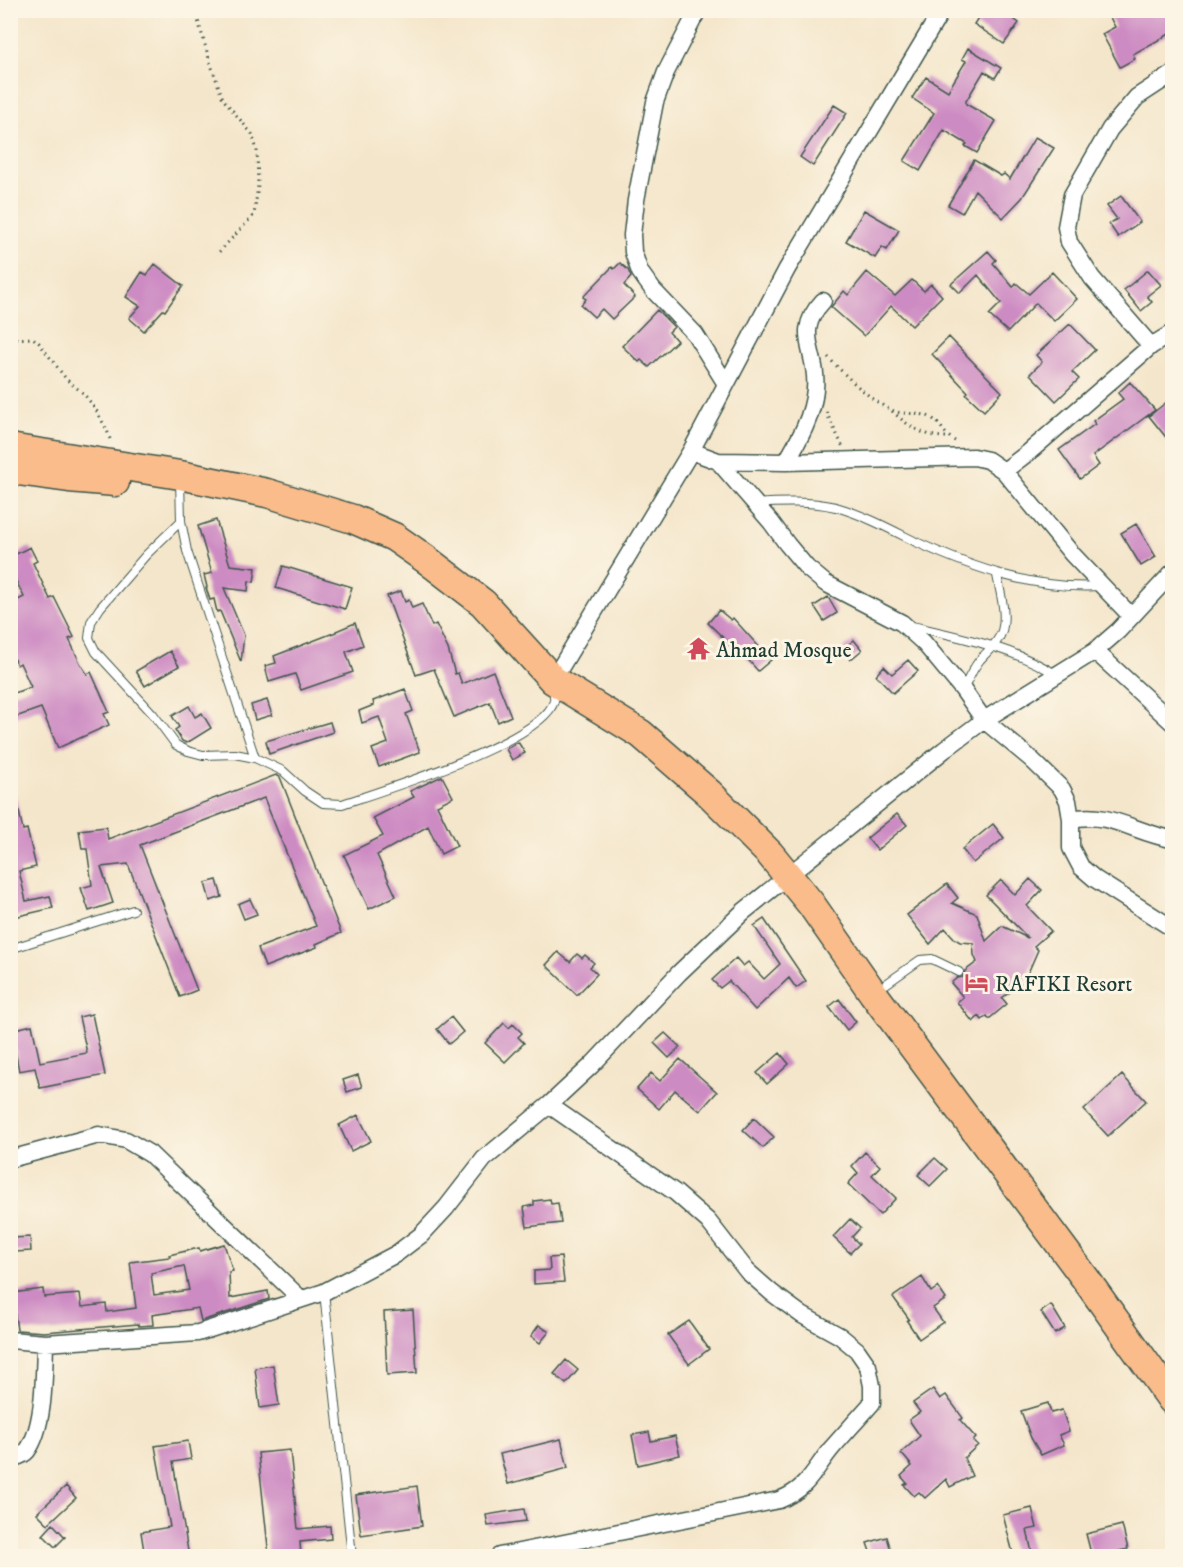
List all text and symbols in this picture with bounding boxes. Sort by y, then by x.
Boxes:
temple icon: Ahmad Mosque [685,636,711,662]
place label: Ahmad Mosque [716,637,852,664]
hotel icon: RAFIKI Resort [964,970,990,996]
place label: RAFIKI Resort [995,971,1132,998]

